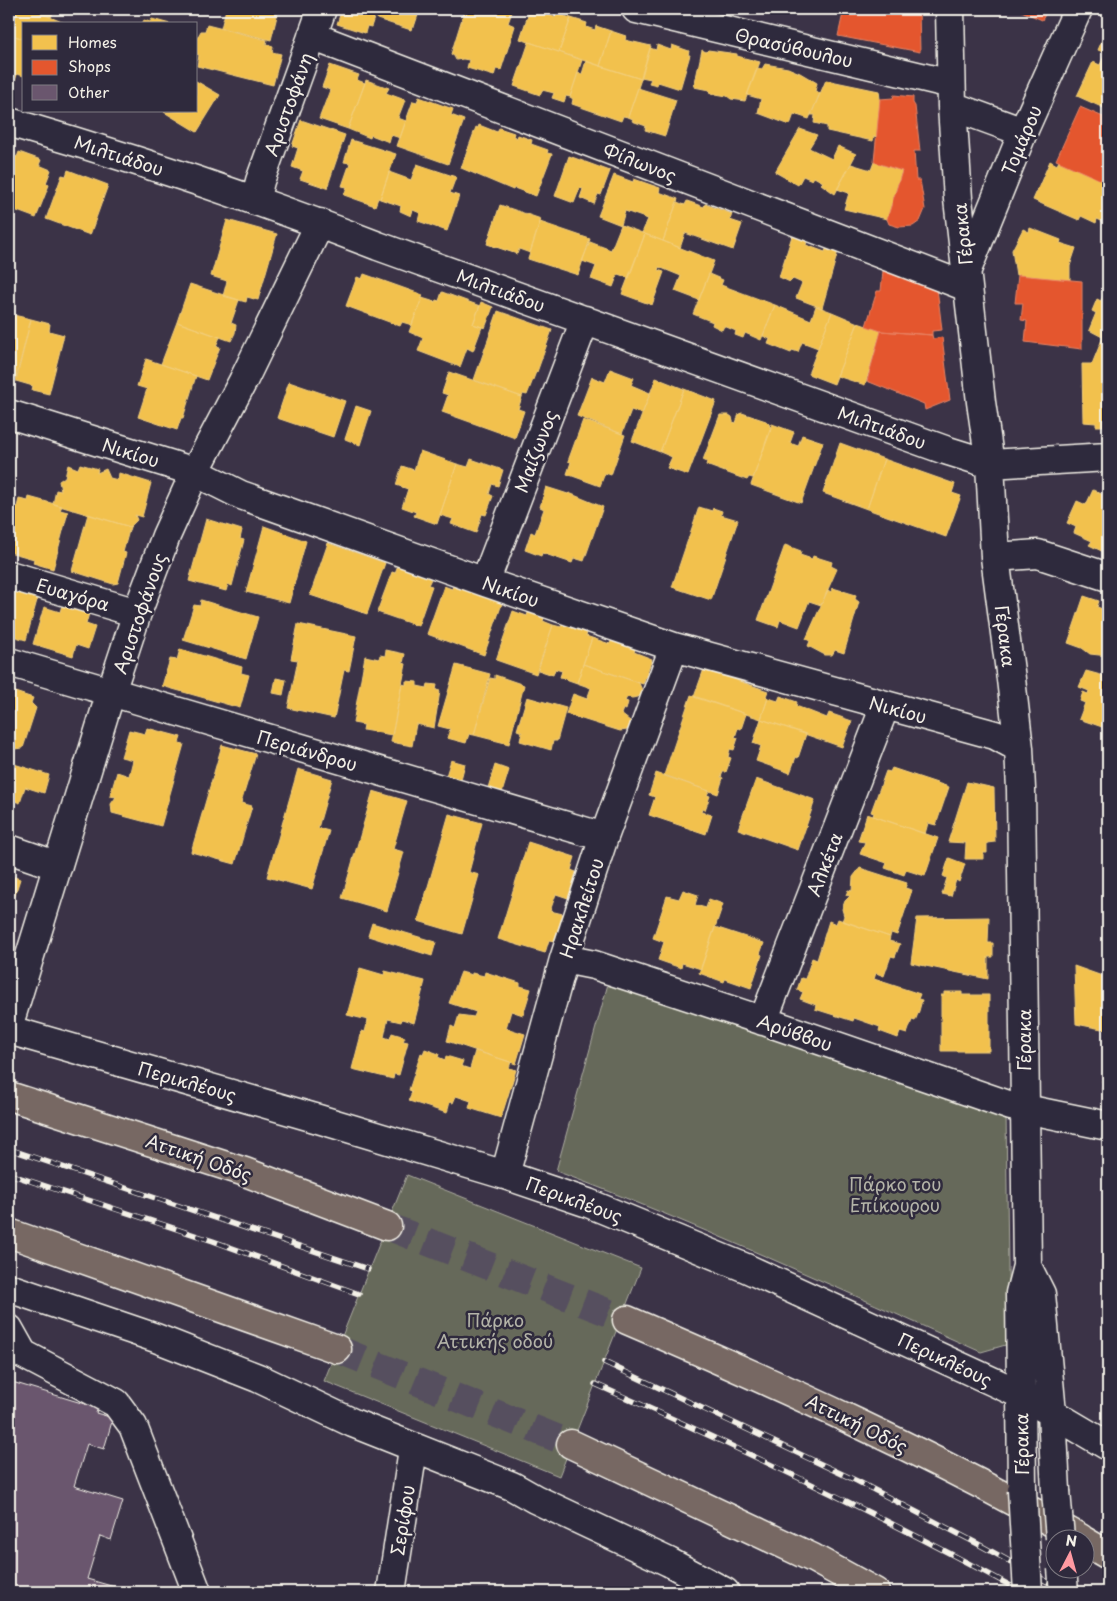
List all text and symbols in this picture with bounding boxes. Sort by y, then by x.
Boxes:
street label: Θρασύβουλου [732,20,856,74]
legend [22,22,198,112]
text: Homes [68,30,117,53]
street label: Αριστοφάνη [257,48,319,160]
text: Shops [68,54,111,77]
text: Other [68,80,109,103]
street label: Τομάρου [994,101,1048,179]
street label: Μιλτιάδου [71,128,167,182]
street label: Φίλωνος [599,136,681,188]
street label: Γέρακα [945,201,979,266]
street label: Μιλτιάδου [453,261,549,319]
street label: Μιλτιάδου [834,398,930,456]
street label: Μαίζωνος [507,406,563,496]
street label: Νικίου [99,430,163,474]
street label: Αριστοφάνους [106,549,172,677]
street label: Νικίου [479,569,543,613]
street label: Ευαγόρα [33,571,113,617]
street label: Γέρακα [989,603,1023,669]
street label: Νικίου [866,688,930,730]
street label: Περιάνδρου [253,723,361,777]
street label: Αλκέτα [799,828,849,900]
street label: Ηρακλείτου [552,854,610,962]
street label: Αρύββου [754,1007,836,1057]
street label: Γέρακα [1010,1009,1037,1071]
street label: Περικλέους [134,1054,240,1108]
street label: Αττική Οδός [143,1126,255,1188]
street label: Περικλέους [522,1169,626,1229]
park label: Πάρκο του Επίκουρου [848,1170,942,1218]
park label: Πάρκο Αττικής οδού [437,1306,553,1354]
street label: Περικλέους [893,1325,997,1393]
street label: Αττική Οδός [802,1387,912,1459]
street label: Γέρακα [1007,1412,1035,1475]
street label: Σερίφου [383,1483,421,1557]
north arrow [1044,1528,1094,1578]
text: N [1065,1530,1078,1552]

